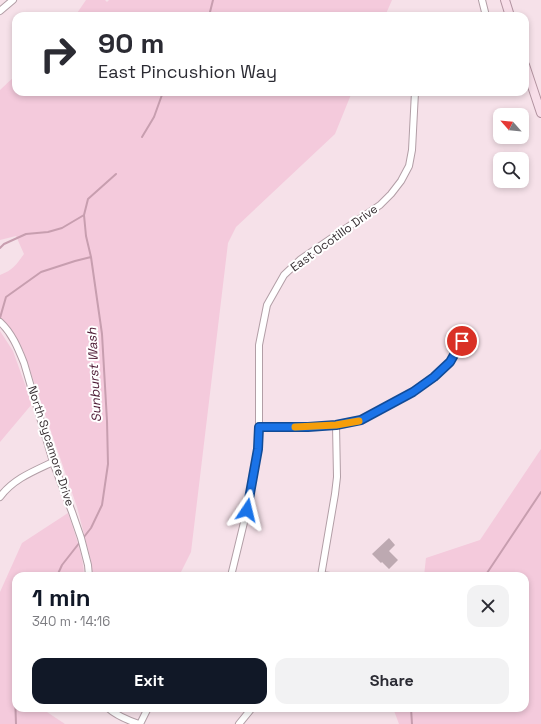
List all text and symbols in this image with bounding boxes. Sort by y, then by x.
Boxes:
text: 90 m [98,25,164,61]
icon: right [32,28,84,80]
text: East Pincushion Way [98,60,277,83]
north arrow [493,108,529,144]
map controls [493,108,529,188]
button: search [493,152,529,188]
street label: East Ocotillo Drive [287,201,381,275]
pin [445,324,479,358]
water label: Sunburst Wash [83,326,105,423]
icon: arrive [451,330,473,352]
street label: North Sycamore Drive [24,384,78,508]
position arrow [226,489,268,531]
text: 1 min [32,582,91,613]
button: close [467,585,509,627]
text: 340 m · 14:16 [32,613,110,630]
button: Exit [32,658,267,704]
button: Share [275,658,509,704]

